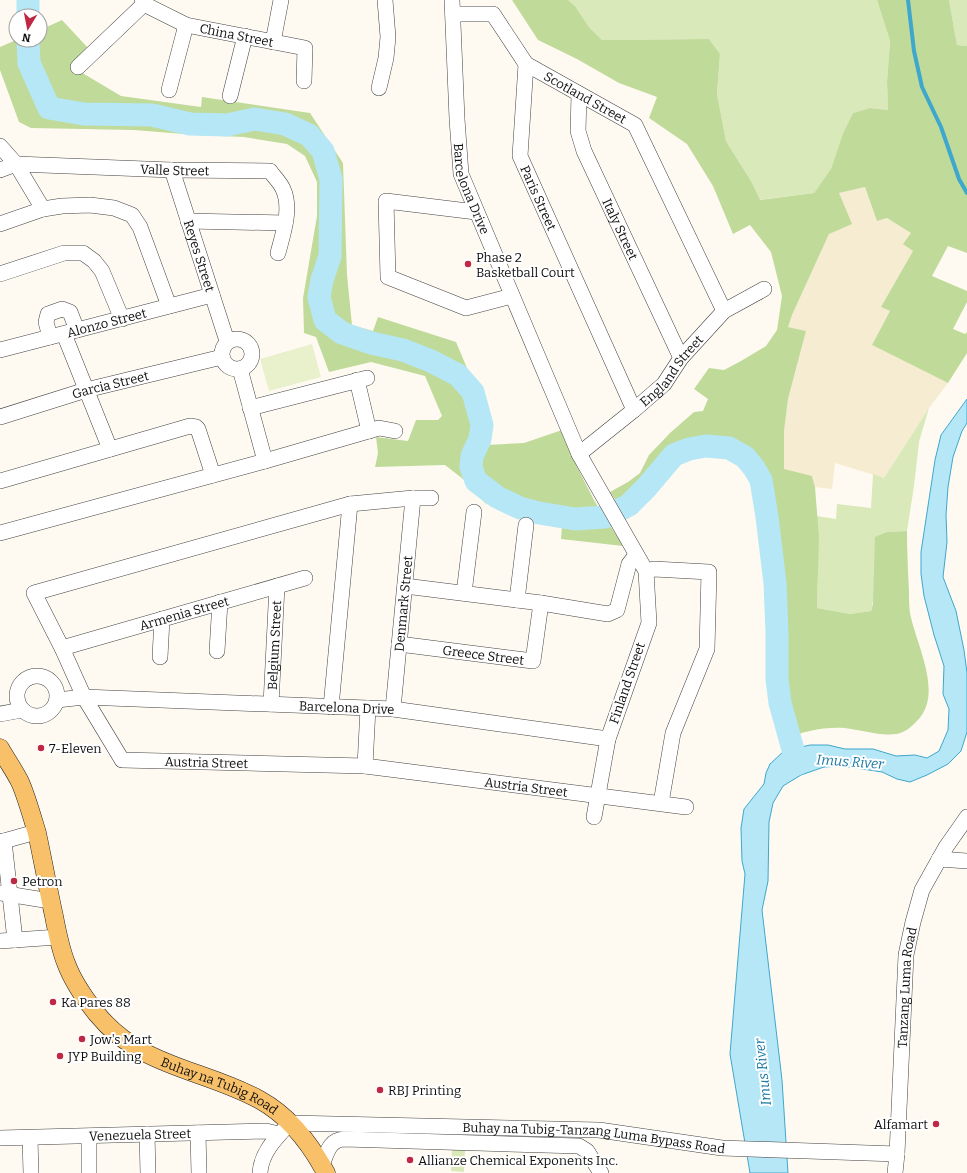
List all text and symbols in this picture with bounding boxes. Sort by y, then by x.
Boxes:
north arrow [8,8,48,48]
street label: China Street [199,20,275,49]
text: N [21,30,32,44]
street label: Scotland Street [542,68,630,126]
street label: Barcelona Drive [451,143,493,236]
street label: Valle Street [140,161,210,178]
street label: Paris Street [518,163,560,233]
street label: Italy Street [600,196,641,262]
street label: Reyes Street [181,218,218,294]
place label: Phase 2 Basketball Court [476,250,575,280]
marker: Phase 2 Basketball Court [463,259,473,269]
street label: Alonzo Street [65,305,148,340]
street label: England Street [637,332,706,409]
street label: Garcia Street [70,368,150,401]
street label: Denmark Street [391,554,415,652]
street label: Armenia Street [138,593,231,633]
street label: Belgium Street [264,600,284,690]
street label: Finland Street [606,640,648,726]
street label: Greece Street [442,642,525,667]
street label: Barcelona Drive [299,698,395,717]
place label: 7-Eleven [49,741,102,756]
marker: 7-Eleven [36,743,46,753]
water label: Imus River [816,751,886,773]
street label: Austria Street [164,754,249,771]
street label: Austria Street [484,774,569,799]
place label: Petron [22,874,63,889]
marker: Petron [9,876,19,886]
street label: Tanzang Luma Road [894,925,919,1048]
place label: Ka Pares 88 [61,995,131,1010]
marker: Ka Pares 88 [48,997,58,1007]
place label: Jow's Mart [89,1032,152,1047]
marker: Jow's Mart [77,1034,87,1044]
water label: Imus River [751,1036,775,1106]
place label: JYP Building [67,1049,141,1064]
marker: JYP Building [55,1051,65,1061]
street label: Buhay na Tubig Road [159,1054,281,1117]
place label: RBJ Printing [388,1083,461,1098]
marker: RBJ Printing [375,1085,385,1095]
place label: Alfamart [874,1117,928,1132]
street label: Buhay na Tubig-Tanzang Luma Bypass Road [462,1119,726,1156]
marker: Alfamart [931,1119,941,1129]
street label: Venezuela Street [89,1125,191,1143]
place label: Allianze Chemical Exponents Inc. [418,1153,618,1168]
marker: Allianze Chemical Exponents Inc. [405,1155,415,1165]

